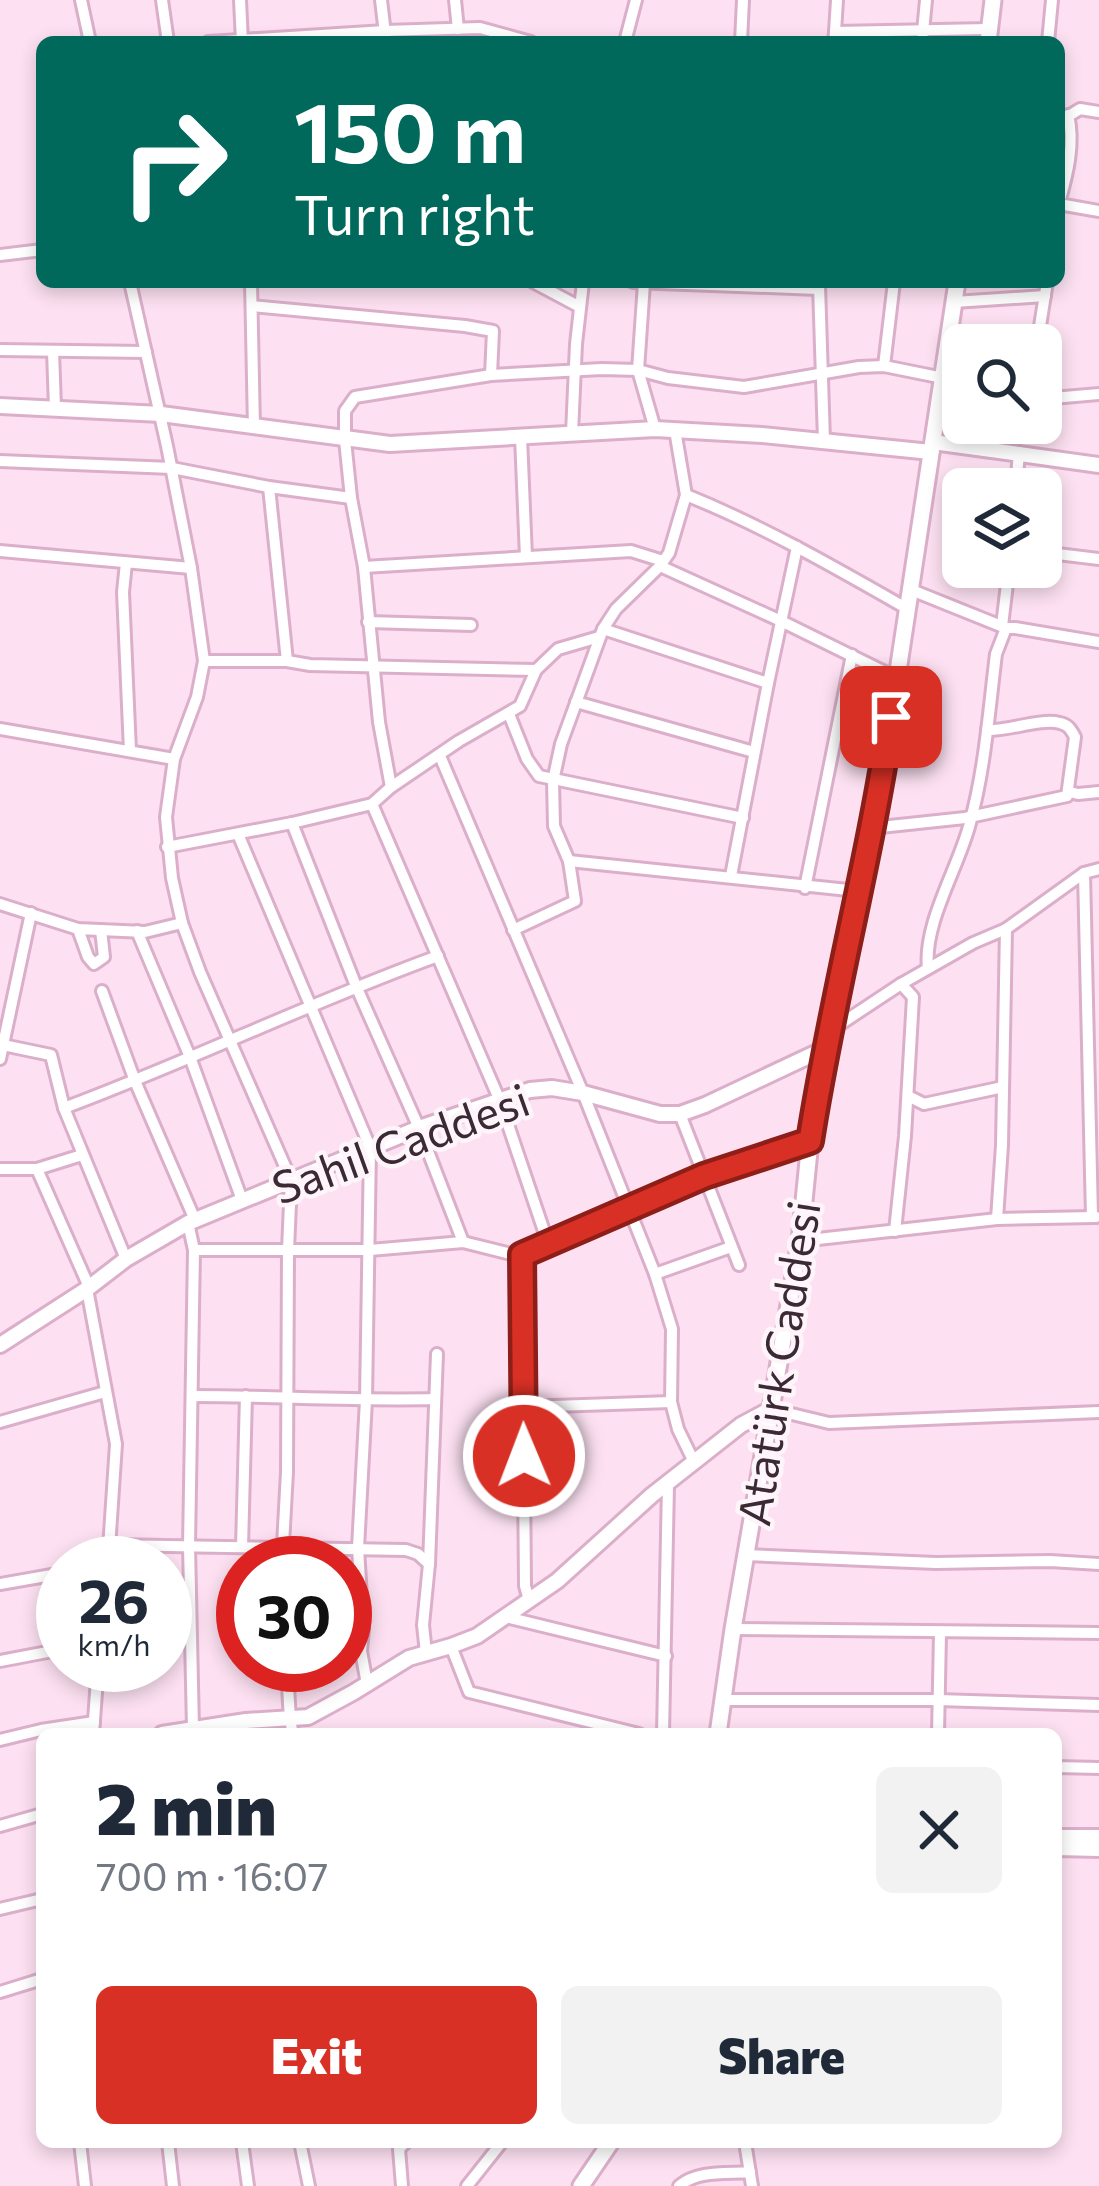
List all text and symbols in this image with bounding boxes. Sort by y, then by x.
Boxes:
text: 150 m [294,78,526,180]
icon: right [96,84,252,240]
text: Turn right [294,180,535,246]
map controls [942,324,1062,588]
button: search [942,324,1062,444]
button: layers [942,468,1062,588]
pin [840,666,942,768]
icon: arrive [858,684,924,750]
street label: Sahil Caddesi [264,1070,536,1214]
street label: Atatürk Caddesi [724,1197,830,1529]
position arrow [461,1393,587,1519]
speed limit sign: 30 [216,1536,372,1692]
text: 26 [79,1562,149,1635]
text: km/h [78,1625,150,1662]
text: 2 min [96,1762,277,1850]
button: close [876,1767,1002,1893]
text: 700 m · 16:07 [96,1851,328,1899]
button: Exit [96,1986,537,2124]
button: Share [561,1986,1002,2124]

